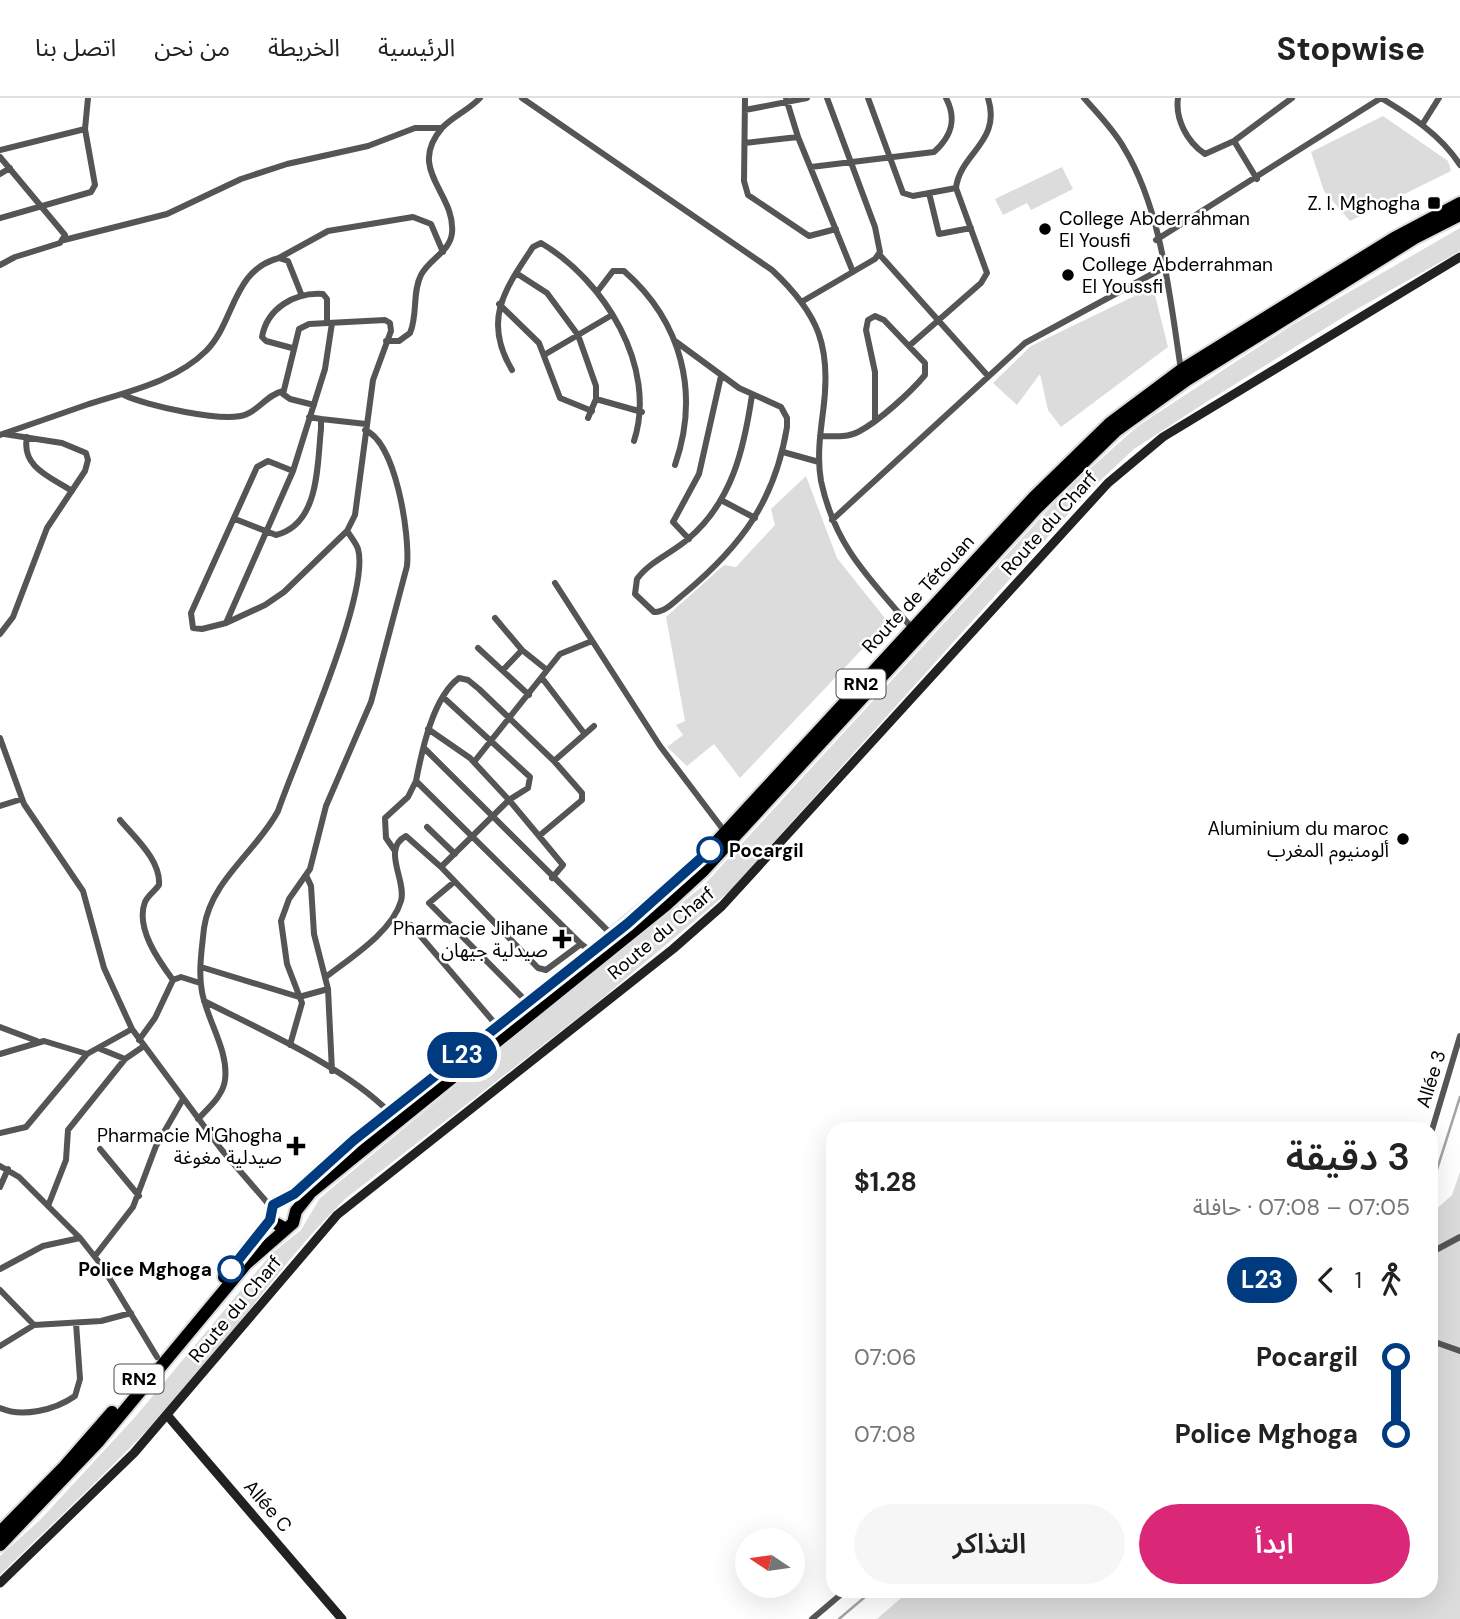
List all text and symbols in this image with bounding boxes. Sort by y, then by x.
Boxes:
text: Stopwise [1277,27,1425,70]
text: اتصل بنا [35,32,116,63]
text: من نحن [154,32,230,63]
text: الخريطة [268,32,340,63]
text: الرئيسية [378,32,455,63]
place label: Z. I. Mghogha [1307,191,1420,216]
marker: Z. I. Mghogha [1426,195,1442,211]
place label: College Abderrahman El Yousfi [1059,206,1250,253]
marker: College Abderrahman El Yousfi [1037,221,1053,237]
place label: College Abderrahman El Youssfi [1082,252,1273,299]
marker: College Abderrahman El Youssfi [1060,267,1076,283]
street label: Route du Charf [996,466,1102,580]
street label: Route de Tétouan [856,529,980,659]
road number: RN2 [836,670,886,698]
place label: Aluminium du maroc ألومنيوم المغرب [1208,816,1389,865]
marker: Aluminium du maroc ألومنيوم المغرب [1395,831,1411,847]
marker: Pocargil [697,837,723,863]
place label: Pocargil [729,838,804,863]
street label: Route du Charf [602,881,720,985]
place label: Pharmacie Jihane صيدلية جيهان [393,916,548,963]
marker: Pharmacie Jihane صيدلية جيهان [554,931,570,947]
line badge: L23 [422,1032,502,1078]
text: L23 [441,1039,483,1070]
street label: Allée 3 [1410,1047,1452,1111]
place label: Pharmacie M'Ghogha صيدلية مغوغة [97,1123,282,1170]
text: 3 دقيقة [1286,1132,1410,1182]
marker: Pharmacie M'Ghogha صيدلية مغوغة [288,1138,304,1154]
text: $1.28 [854,1165,917,1199]
text: 07:05 – 07:08 · حافلة [1193,1192,1410,1222]
street label: Route du Charf [183,1250,287,1368]
marker: Police Mghoga [218,1256,244,1282]
place label: Police Mghoga [78,1257,212,1282]
icon: back [1307,1261,1345,1299]
icon: walk [1372,1261,1410,1299]
text: L23 [1241,1264,1283,1295]
text: 1 [1355,1265,1362,1295]
text: Pocargil [1256,1340,1358,1374]
text: 07:06 [854,1342,917,1372]
road number: RN2 [114,1364,164,1394]
text: Police Mghoga [1175,1417,1358,1451]
text: 07:08 [854,1419,916,1449]
street label: Allée C [238,1475,298,1537]
button: التذاكر [854,1504,1125,1584]
button: ابدأ [1139,1504,1410,1584]
north arrow [735,1528,805,1598]
map controls [735,1528,805,1598]

